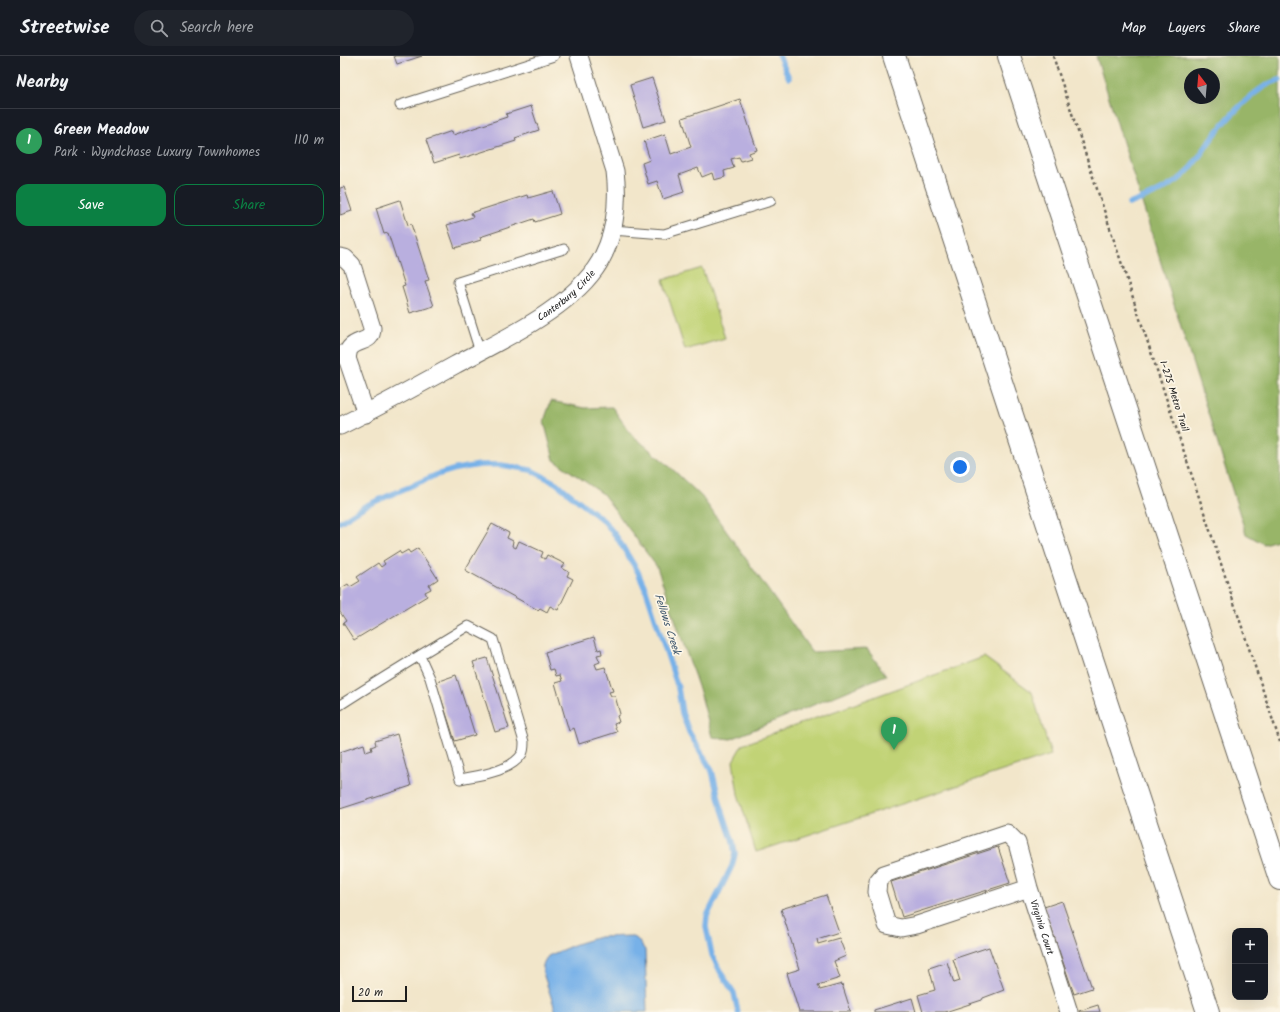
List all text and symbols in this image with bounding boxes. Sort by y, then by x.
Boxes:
search box [134,10,414,46]
text: Streetwise [20,13,110,43]
text: Search here [180,16,254,40]
icon: search [148,17,170,39]
text: Map [1122,17,1146,39]
text: Layers [1168,17,1206,39]
text: Share [1228,17,1260,39]
north arrow [1184,68,1220,104]
text: Nearby [16,69,68,96]
text: Green Meadow [54,118,149,142]
text: 1 [27,130,31,151]
text: 110 m [294,130,324,151]
text: Park · Wyndchase Luxury Townhomes [54,142,260,163]
button: Save [16,184,166,226]
button: Share [174,184,324,226]
street label: Canterbury Circle [534,266,600,326]
street label: I-275 Metro Trail [1155,358,1193,434]
your location [950,457,970,477]
water label: Fellows Creek [649,591,686,658]
pin: 1 [881,717,907,750]
street label: Virginia Court [1025,898,1058,957]
map controls [1232,928,1268,1000]
button: + [1232,928,1268,964]
button: − [1232,964,1268,1000]
scale bar [352,984,407,1003]
text: 20 m [358,984,383,1002]

